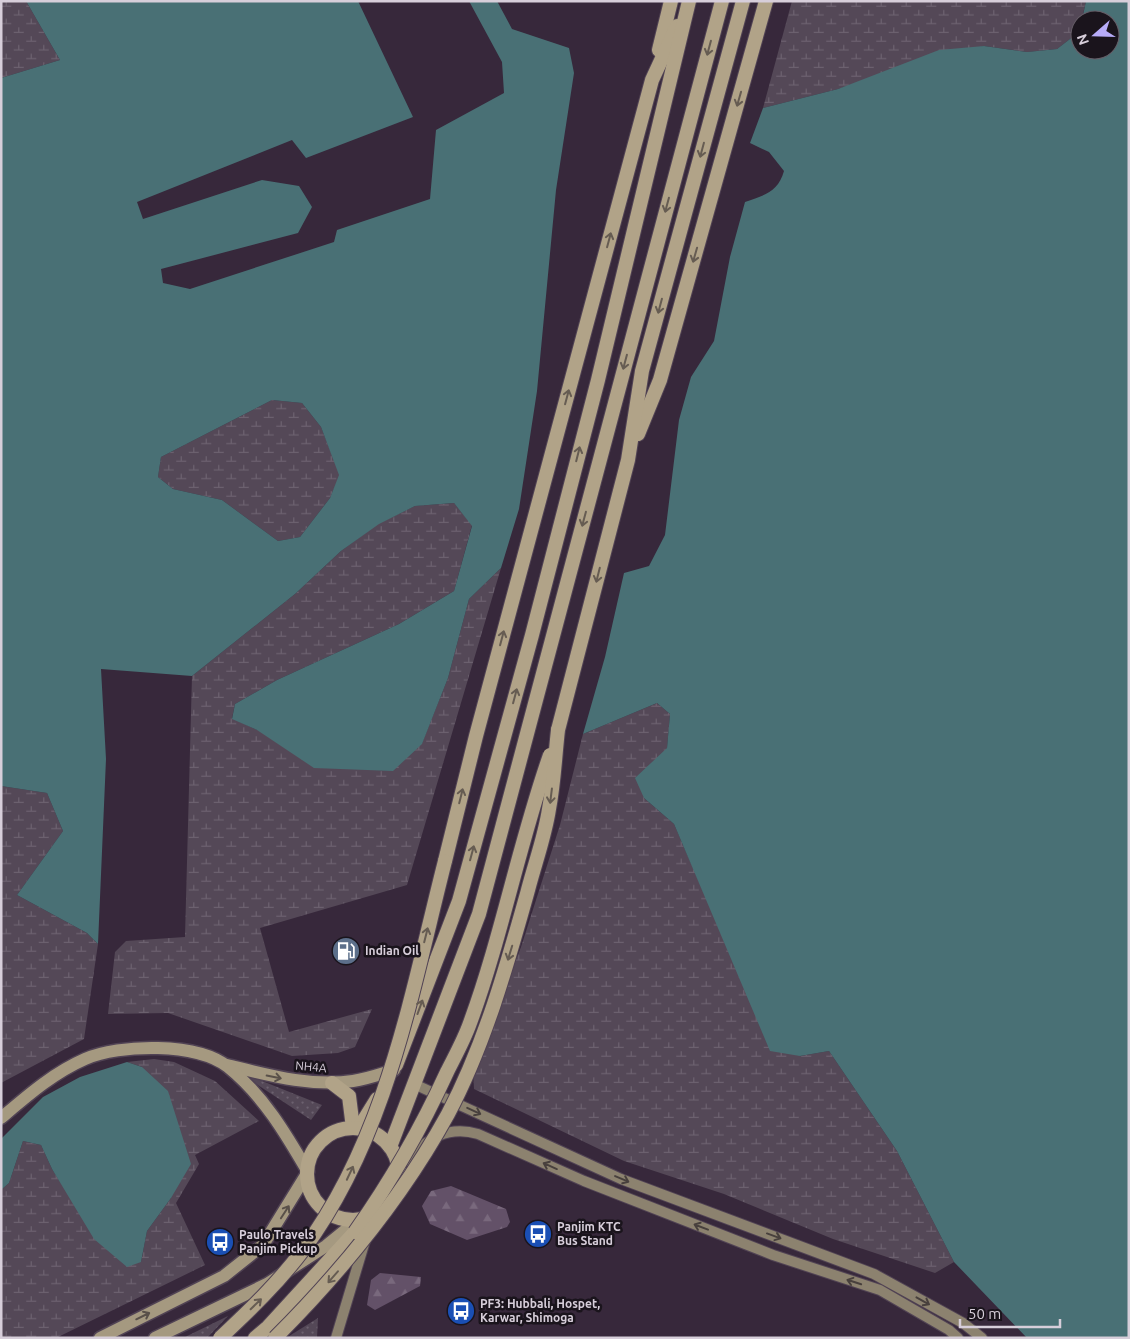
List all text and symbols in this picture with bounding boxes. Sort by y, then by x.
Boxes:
north arrow [1070,10,1120,60]
text: N [1073,32,1092,47]
one-way arrow [704,40,713,56]
one-way arrow [733,90,743,106]
one-way arrow [697,141,707,157]
one-way arrow [662,197,671,213]
one-way arrow [605,232,614,248]
one-way arrow [689,247,699,263]
one-way arrow [655,298,664,314]
one-way arrow [620,354,630,370]
one-way arrow [563,389,572,405]
one-way arrow [574,447,584,463]
one-way arrow [579,511,588,527]
one-way arrow [593,566,602,582]
one-way arrow [498,631,507,647]
one-way arrow [511,689,520,705]
one-way arrow [546,788,556,804]
one-way arrow [457,789,466,805]
one-way arrow [468,846,477,862]
one-way arrow [422,928,431,944]
fuel station icon: Indian Oil [331,936,361,966]
place label: Indian Oil [365,944,419,957]
one-way arrow [505,945,514,961]
one-way arrow [416,1000,425,1015]
street label: NH4A [295,1059,327,1074]
one-way arrow [266,1072,282,1082]
one-way arrow [466,1106,481,1116]
one-way arrow [543,1161,558,1171]
one-way arrow [345,1166,355,1181]
one-way arrow [614,1175,629,1185]
one-way arrow [280,1205,290,1219]
bus stop icon: Panjim KTC Bus Stand [523,1219,553,1249]
place label: Panjim KTC Bus Stand [557,1220,621,1247]
one-way arrow [694,1222,709,1231]
bus stop icon: Paulo Travels Panjim Pickup [205,1227,235,1257]
place label: Paulo Travels Panjim Pickup [239,1228,317,1255]
one-way arrow [766,1232,781,1241]
one-way arrow [327,1271,339,1284]
one-way arrow [847,1277,862,1286]
bus stop icon: PF3: Hubbali, Hospet, Karwar, Shimoga [446,1296,476,1326]
one-way arrow [915,1296,929,1306]
scale bar [960,1296,1060,1328]
place label: PF3: Hubbali, Hospet, Karwar, Shimoga [480,1297,600,1324]
one-way arrow [249,1298,262,1310]
text: 50 m [968,1305,1001,1322]
one-way arrow [136,1311,151,1321]

